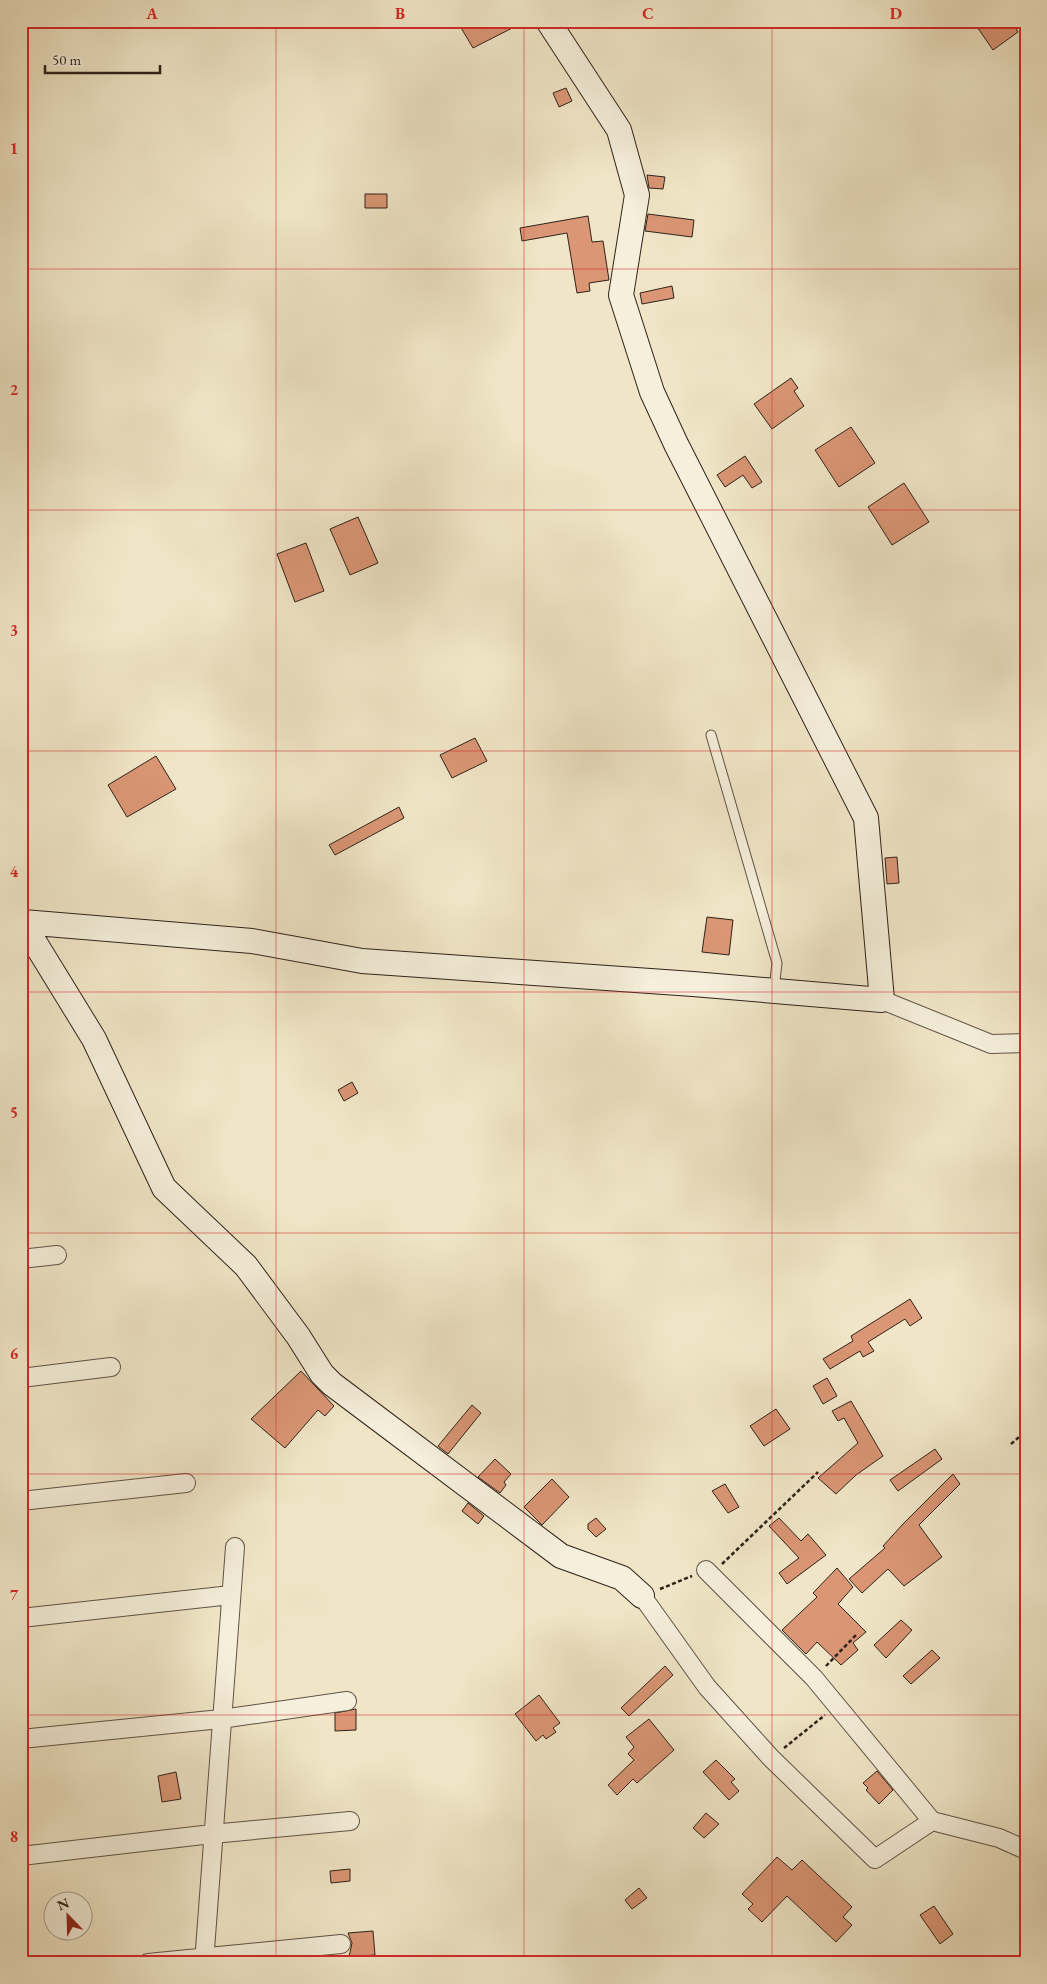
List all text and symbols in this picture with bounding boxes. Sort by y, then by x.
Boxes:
text: A [145,3,158,24]
text: B [395,3,405,24]
text: C [642,3,654,24]
text: D [890,3,902,24]
scale bar [45,42,160,74]
text: 50 m [52,50,81,69]
text: 1 [10,138,18,159]
text: 2 [10,379,19,400]
text: 3 [10,620,18,641]
text: 4 [10,861,19,882]
text: 5 [10,1102,18,1123]
text: 6 [10,1343,19,1364]
text: 7 [10,1584,19,1605]
text: 8 [10,1826,18,1847]
north arrow [42,1892,92,1942]
text: N [54,1893,72,1915]

